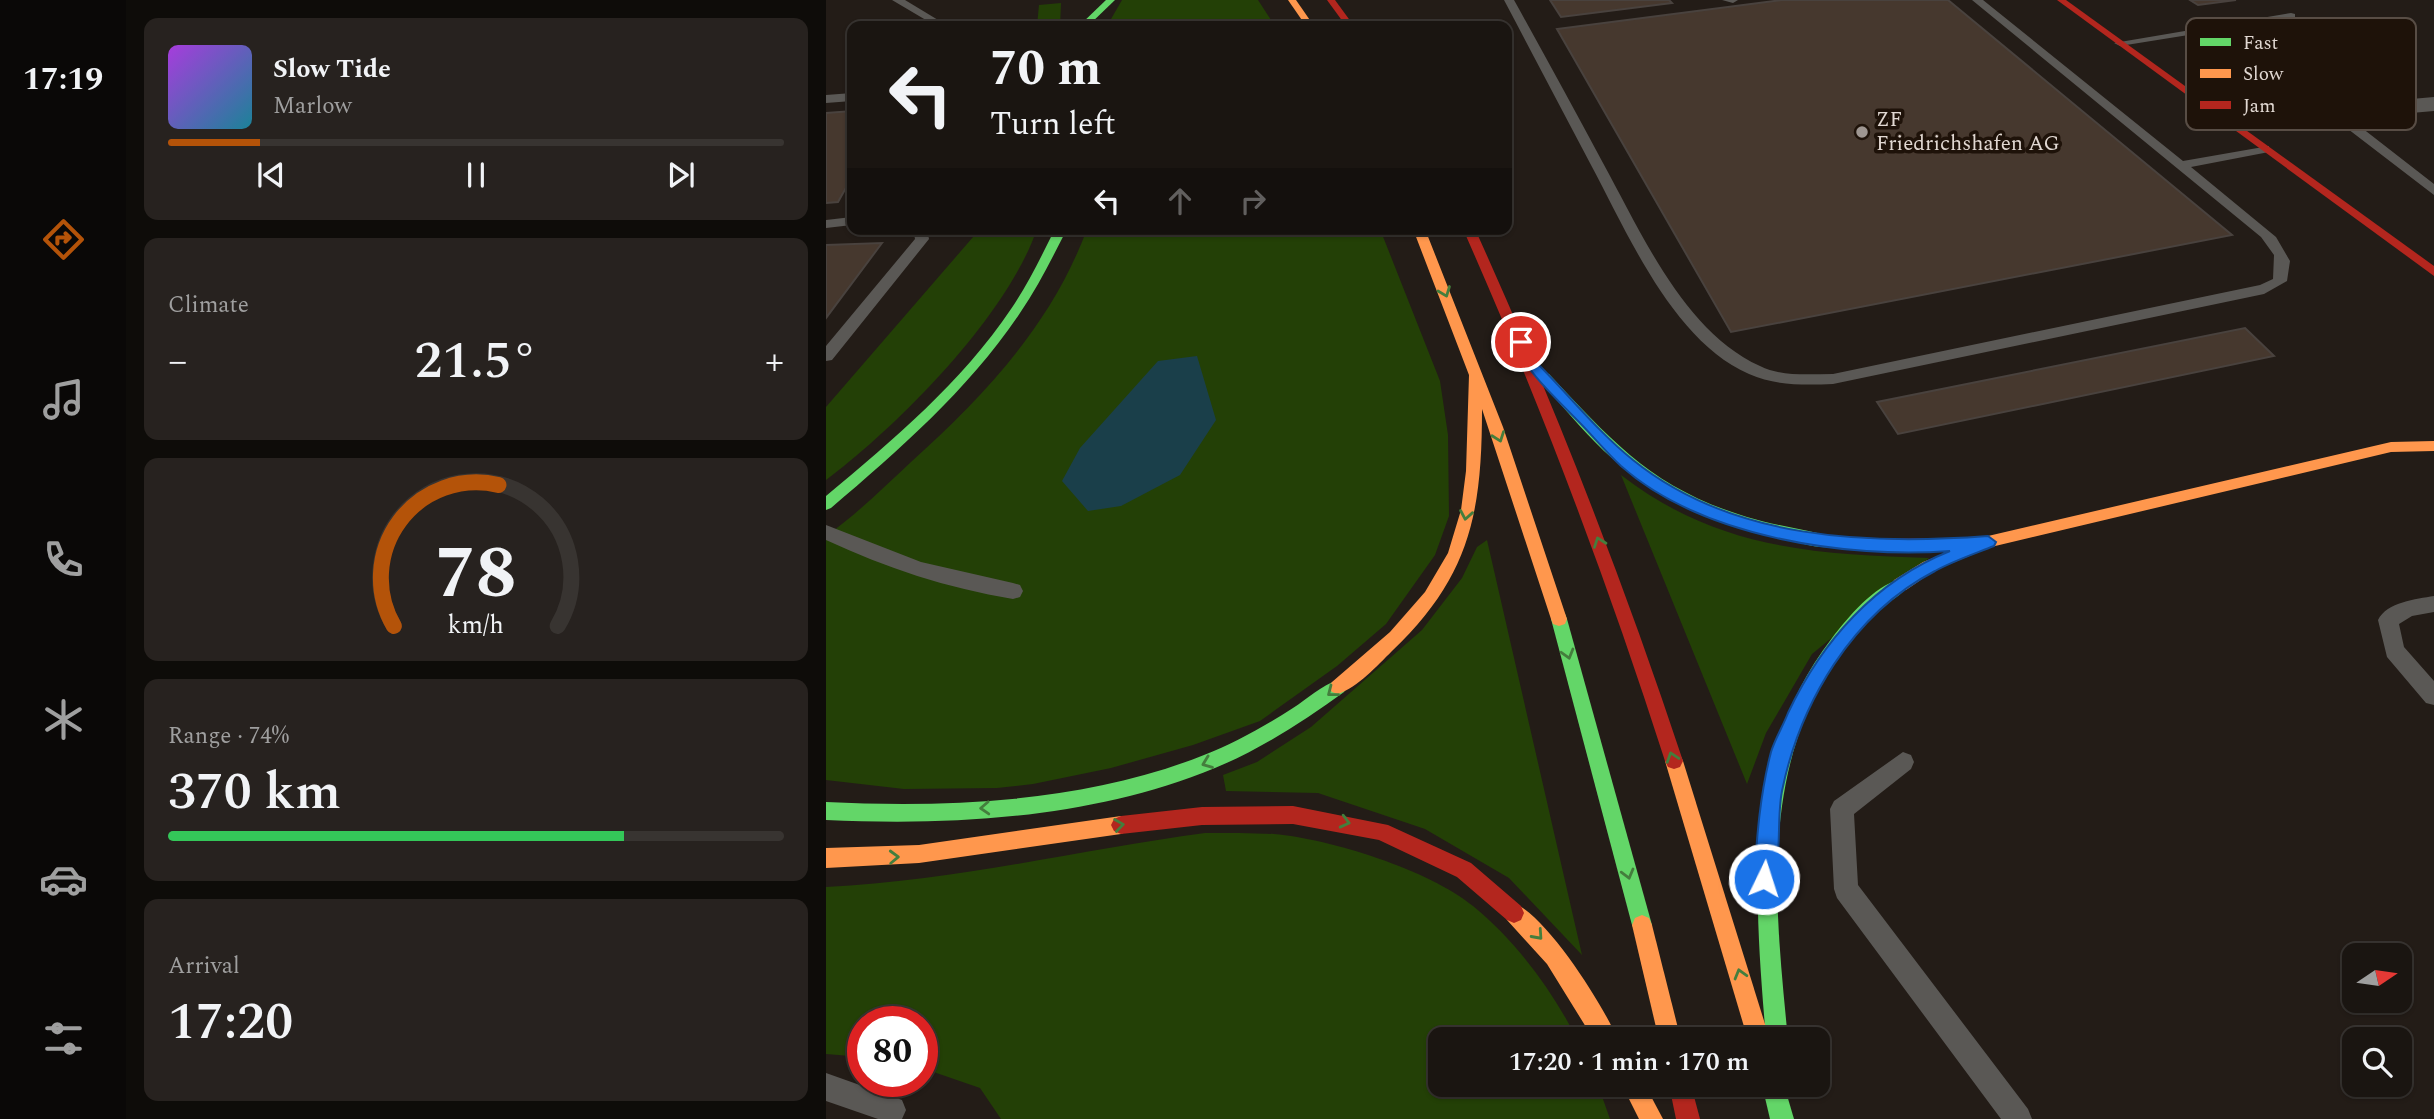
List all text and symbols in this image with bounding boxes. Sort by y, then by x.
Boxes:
legend [2186,18,2416,130]
text: Fast [2243,29,2279,58]
text: 70 m [990,32,1101,107]
text: Slow Tide [273,49,391,89]
icon: left [875,49,966,140]
text: 17:19 [23,55,103,104]
text: Slow [2243,60,2284,89]
text: Marlow [273,89,352,124]
text: Jam [2243,92,2275,121]
text: Turn left [990,100,1116,149]
place label: ZF Friedrichshafen AG [1876,104,2060,160]
marker: ZF Friedrichshafen AG [1854,124,1870,140]
icon: previous [252,156,290,194]
icon: pause [457,156,495,194]
icon: next [662,156,700,194]
icon: left [1088,182,1126,220]
icon: ahead [1161,182,1199,220]
icon: right [1234,182,1272,220]
icon: directions [39,215,88,264]
one-way arrow [1437,286,1451,298]
text: Climate [168,288,249,323]
pin [1491,312,1551,372]
text: 21.5° [414,322,538,401]
icon: arrive [1502,323,1540,361]
text: − [168,333,187,391]
text: + [765,333,784,391]
icon: music [39,375,88,424]
one-way arrow [1491,431,1505,443]
one-way arrow [1459,509,1474,521]
text: 78 [435,519,517,630]
icon: phone [39,535,88,584]
one-way arrow [1593,536,1607,548]
text: km/h [448,606,504,644]
one-way arrow [1559,648,1574,660]
one-way arrow [1327,683,1340,696]
icon: climate [39,695,88,744]
text: Range · 74% [168,719,289,754]
one-way arrow [1666,751,1680,763]
text: 370 km [168,753,341,832]
one-way arrow [1202,755,1214,769]
one-way arrow [980,801,991,816]
one-way arrow [1339,814,1351,828]
one-way arrow [1114,818,1125,833]
position arrow [1727,842,1801,916]
one-way arrow [889,849,900,864]
icon: car [39,855,88,904]
one-way arrow [1620,867,1634,879]
one-way arrow [1530,927,1542,940]
north arrow [2342,943,2412,1013]
map controls [2342,943,2412,1097]
text: Arrival [168,949,240,984]
one-way arrow [1734,968,1748,980]
text: 17:20 [168,983,293,1062]
speed limit sign: 80 [847,1006,938,1097]
icon: filters [39,1014,88,1063]
button: search [2342,1027,2412,1097]
text: 17:20 · 1 min · 170 m [1509,1042,1749,1082]

